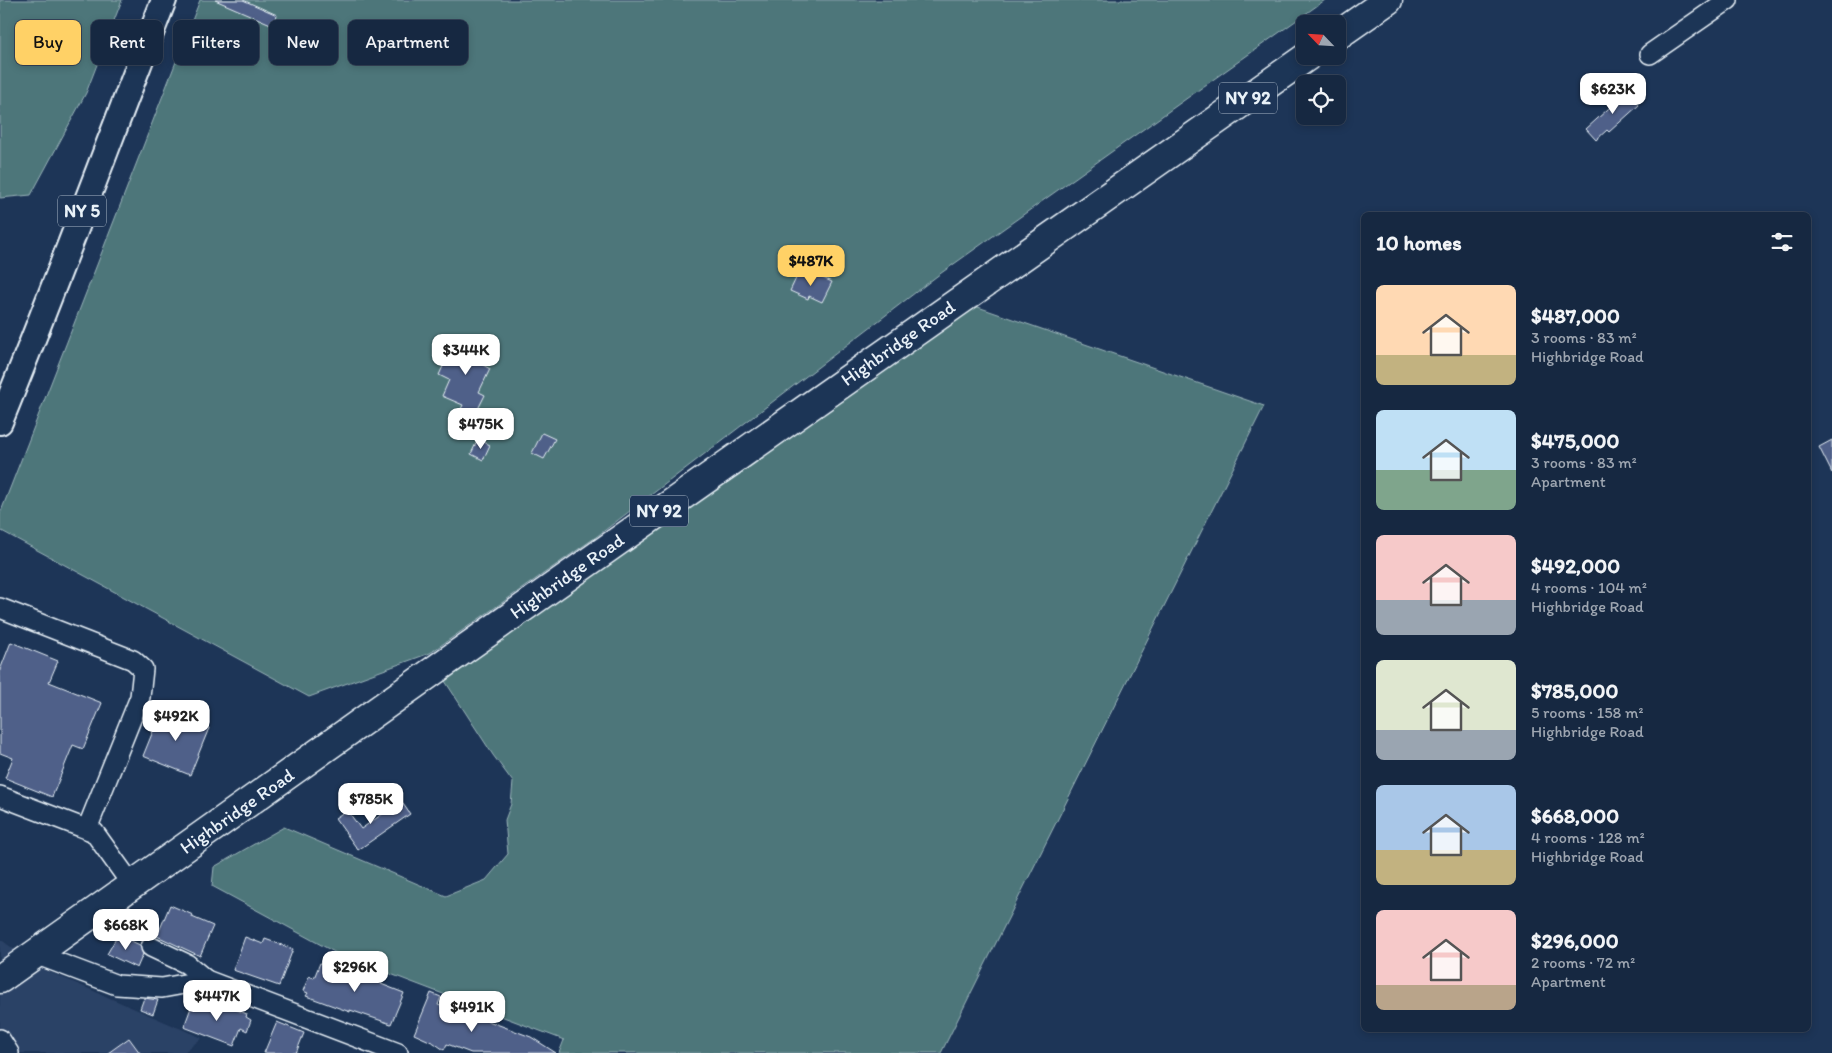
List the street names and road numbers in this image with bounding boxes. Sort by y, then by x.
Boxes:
road number: NY 92 [1219,82,1277,114]
road number: NY 5 [58,196,106,227]
street label: Highbridge Road [836,295,960,391]
road number: NY 92 [630,496,688,526]
street label: Highbridge Road [505,528,629,624]
street label: Highbridge Road [175,763,299,859]

